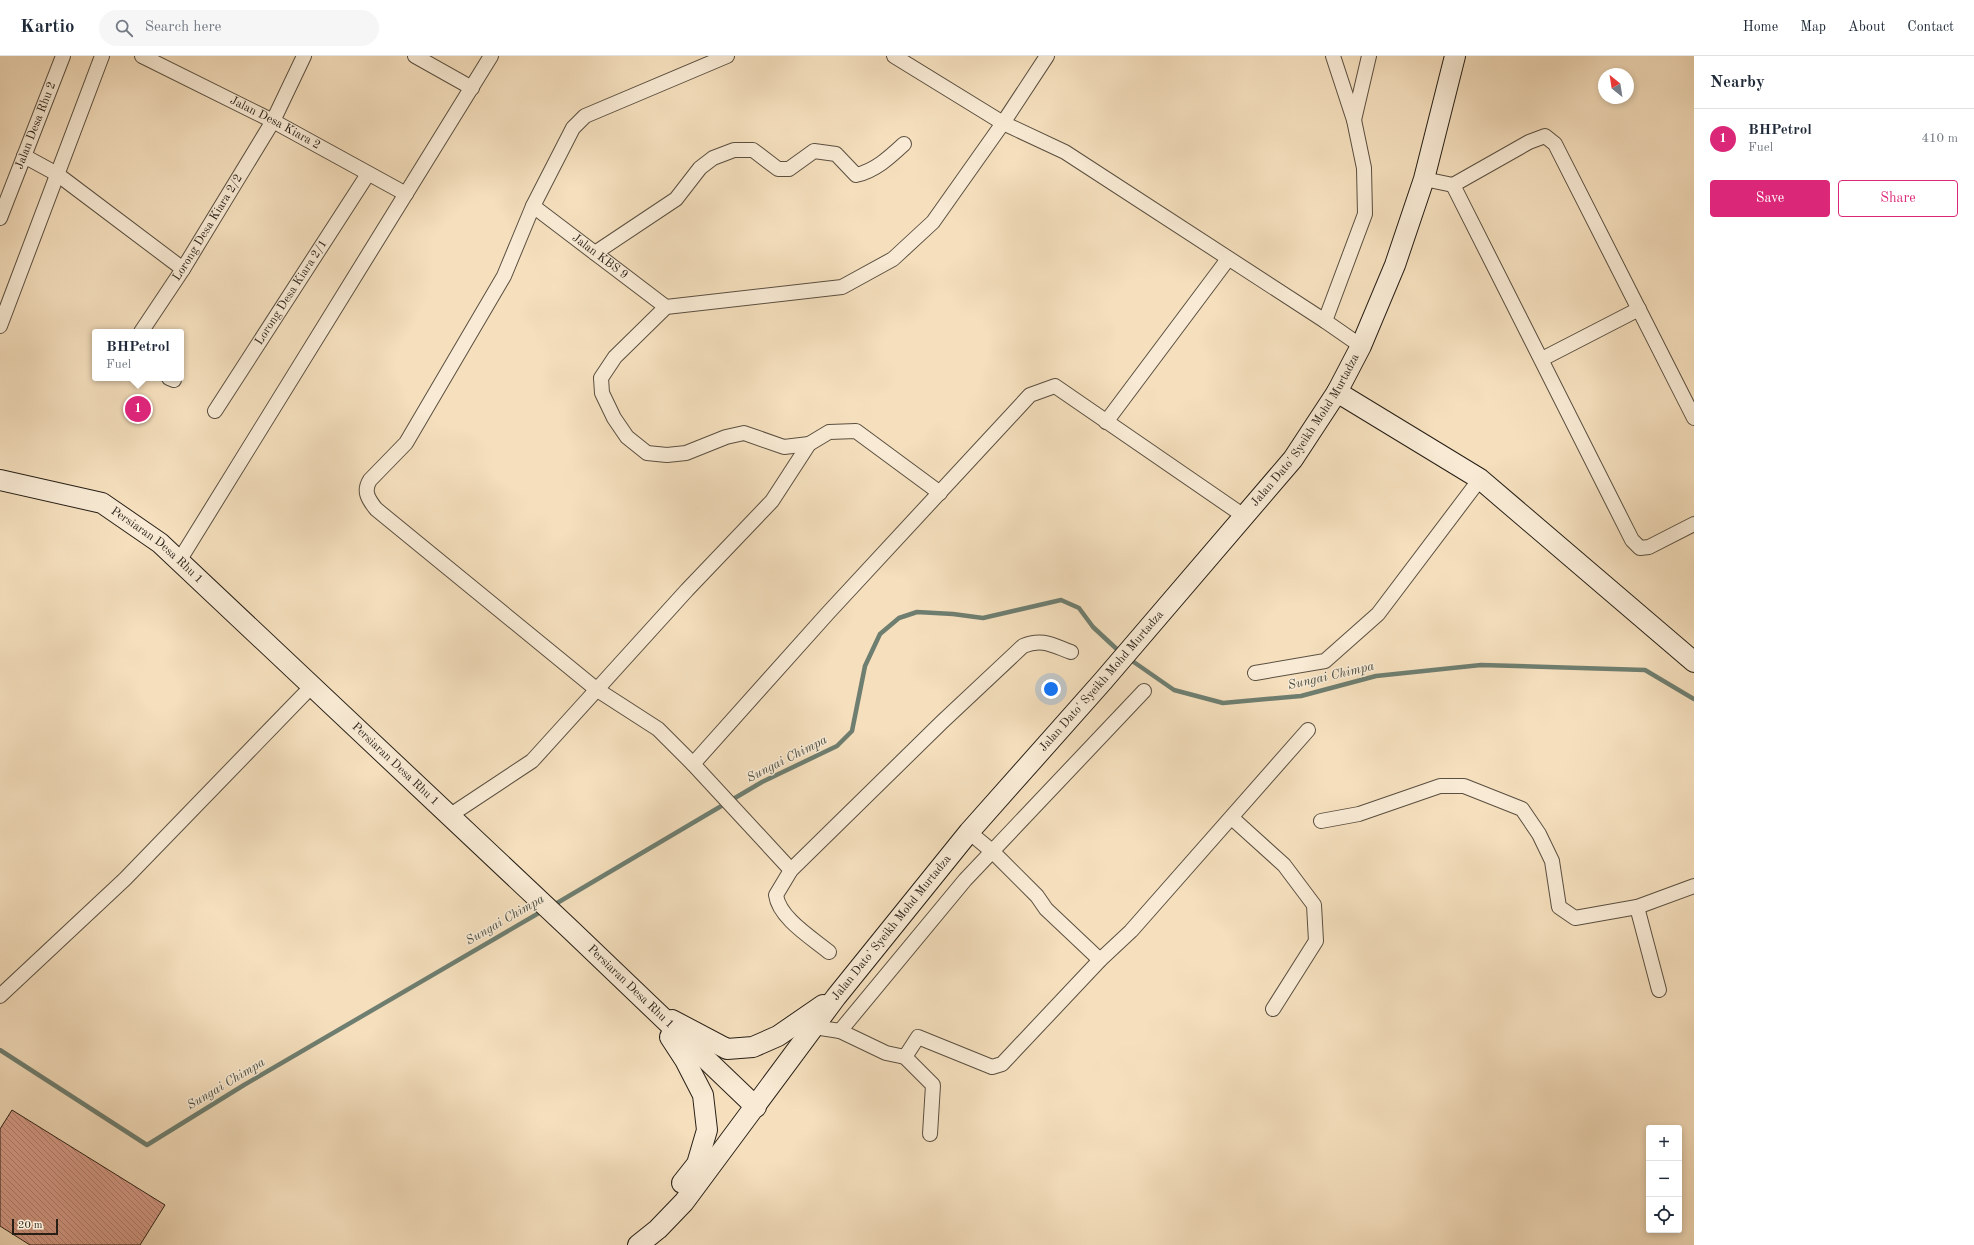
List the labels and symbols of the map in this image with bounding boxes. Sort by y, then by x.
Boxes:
north arrow [1598,68,1634,104]
street label: Jalan Desa Rhu 2 [13,80,58,171]
street label: Jalan Desa Kiara 2 [228,95,322,152]
street label: Lorong Desa Kiara 2/2 [171,172,245,283]
street label: Jalan KBS 9 [570,232,630,282]
street label: Lorong Desa Kiara 2/1 [253,238,330,347]
street label: Jalan Dato' Syeikh Mohd Murtadza [1249,352,1362,509]
pin: 1 [125,394,151,424]
street label: Persiaran Desa Rhu 1 [109,505,205,586]
street label: Jalan Dato' Syeikh Mohd Murtadza [1037,609,1166,754]
water label: Sungai Chimpa [1287,660,1376,692]
your location [1041,679,1061,699]
street label: Persiaran Desa Rhu 1 [349,721,441,808]
water label: Sungai Chimpa [745,733,829,785]
street label: Jalan Dato' Syeikh Mohd Murtadza [830,853,954,1003]
water label: Sungai Chimpa [464,892,547,948]
street label: Persiaran Desa Rhu 1 [585,943,676,1031]
water label: Sungai Chimpa [185,1056,267,1112]
scale bar [12,1217,58,1236]

